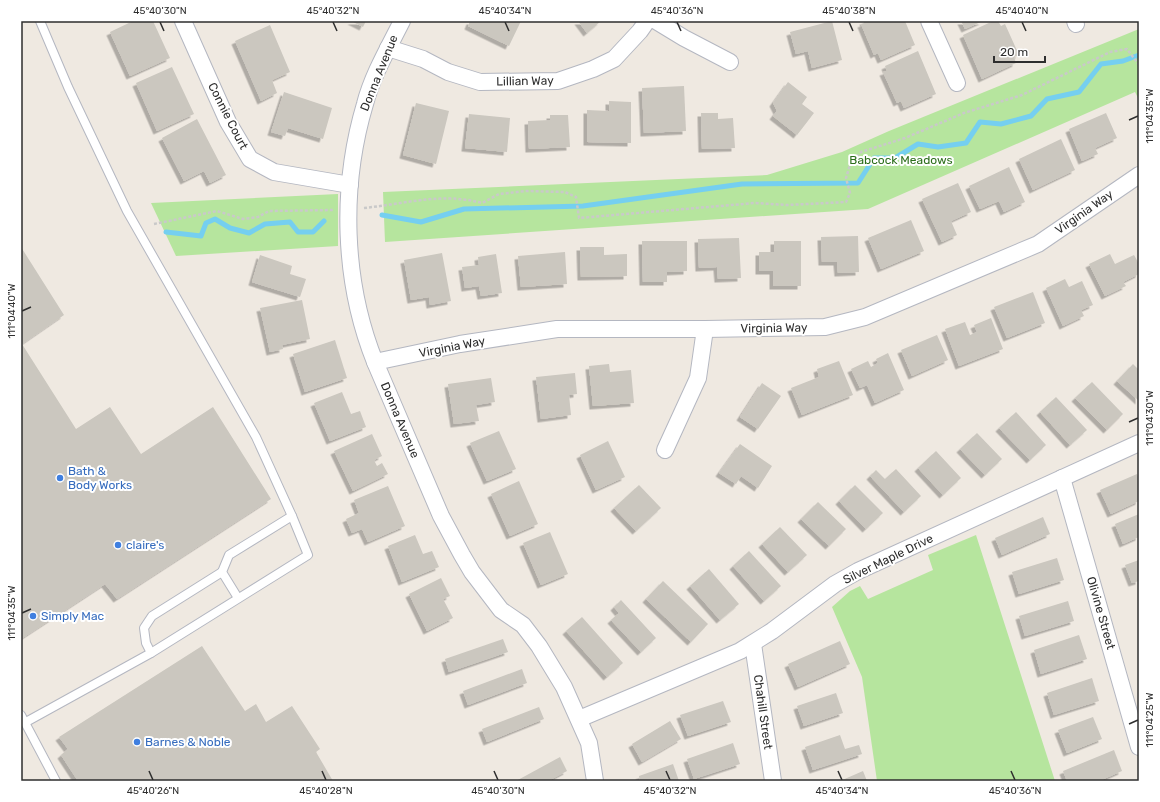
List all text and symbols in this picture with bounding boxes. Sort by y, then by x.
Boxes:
text: 45°40'30"N [133,5,187,17]
text: 45°40'32"N [307,5,359,17]
text: 45°40'34"N [478,5,532,17]
text: 45°40'36"N [651,5,703,17]
text: 45°40'38"N [822,5,876,17]
text: 45°40'40"N [995,5,1049,17]
street label: Donna Avenue [357,33,401,113]
scale bar [994,38,1045,64]
text: 20 m [1000,45,1028,59]
street label: Lillian Way [496,73,554,89]
street label: Connie Court [205,80,251,152]
text: 111°04'35"W [1144,89,1156,143]
park label: Babcock Meadows [849,153,953,167]
street label: Virginia Way [1052,187,1116,237]
text: 111°04'40"W [6,283,18,339]
street label: Virginia Way [740,320,808,336]
street label: Virginia Way [418,334,487,360]
street label: Donna Avenue [378,380,422,460]
text: 111°04'30"W [1144,390,1156,446]
place label: Bath & Body Works [68,464,132,492]
marker: Bath & Body Works [55,473,65,483]
street label: Silver Maple Drive [841,531,936,587]
place label: claire's [126,538,164,552]
marker: claire's [113,540,123,550]
street label: Olivine Street [1084,575,1118,651]
text: 111°04'35"W [6,586,18,640]
place label: Simply Mac [41,609,105,623]
marker: Simply Mac [28,611,38,621]
street label: Chahill Street [751,674,775,751]
text: 111°04'25"W [1144,693,1156,747]
place label: Barnes & Noble [145,735,231,749]
marker: Barnes & Noble [132,737,142,747]
text: 45°40'26"N [127,785,179,797]
text: 45°40'28"N [299,785,353,797]
text: 45°40'30"N [471,785,525,797]
text: 45°40'32"N [644,785,696,797]
text: 45°40'34"N [815,785,869,797]
text: 45°40'36"N [989,785,1041,797]

